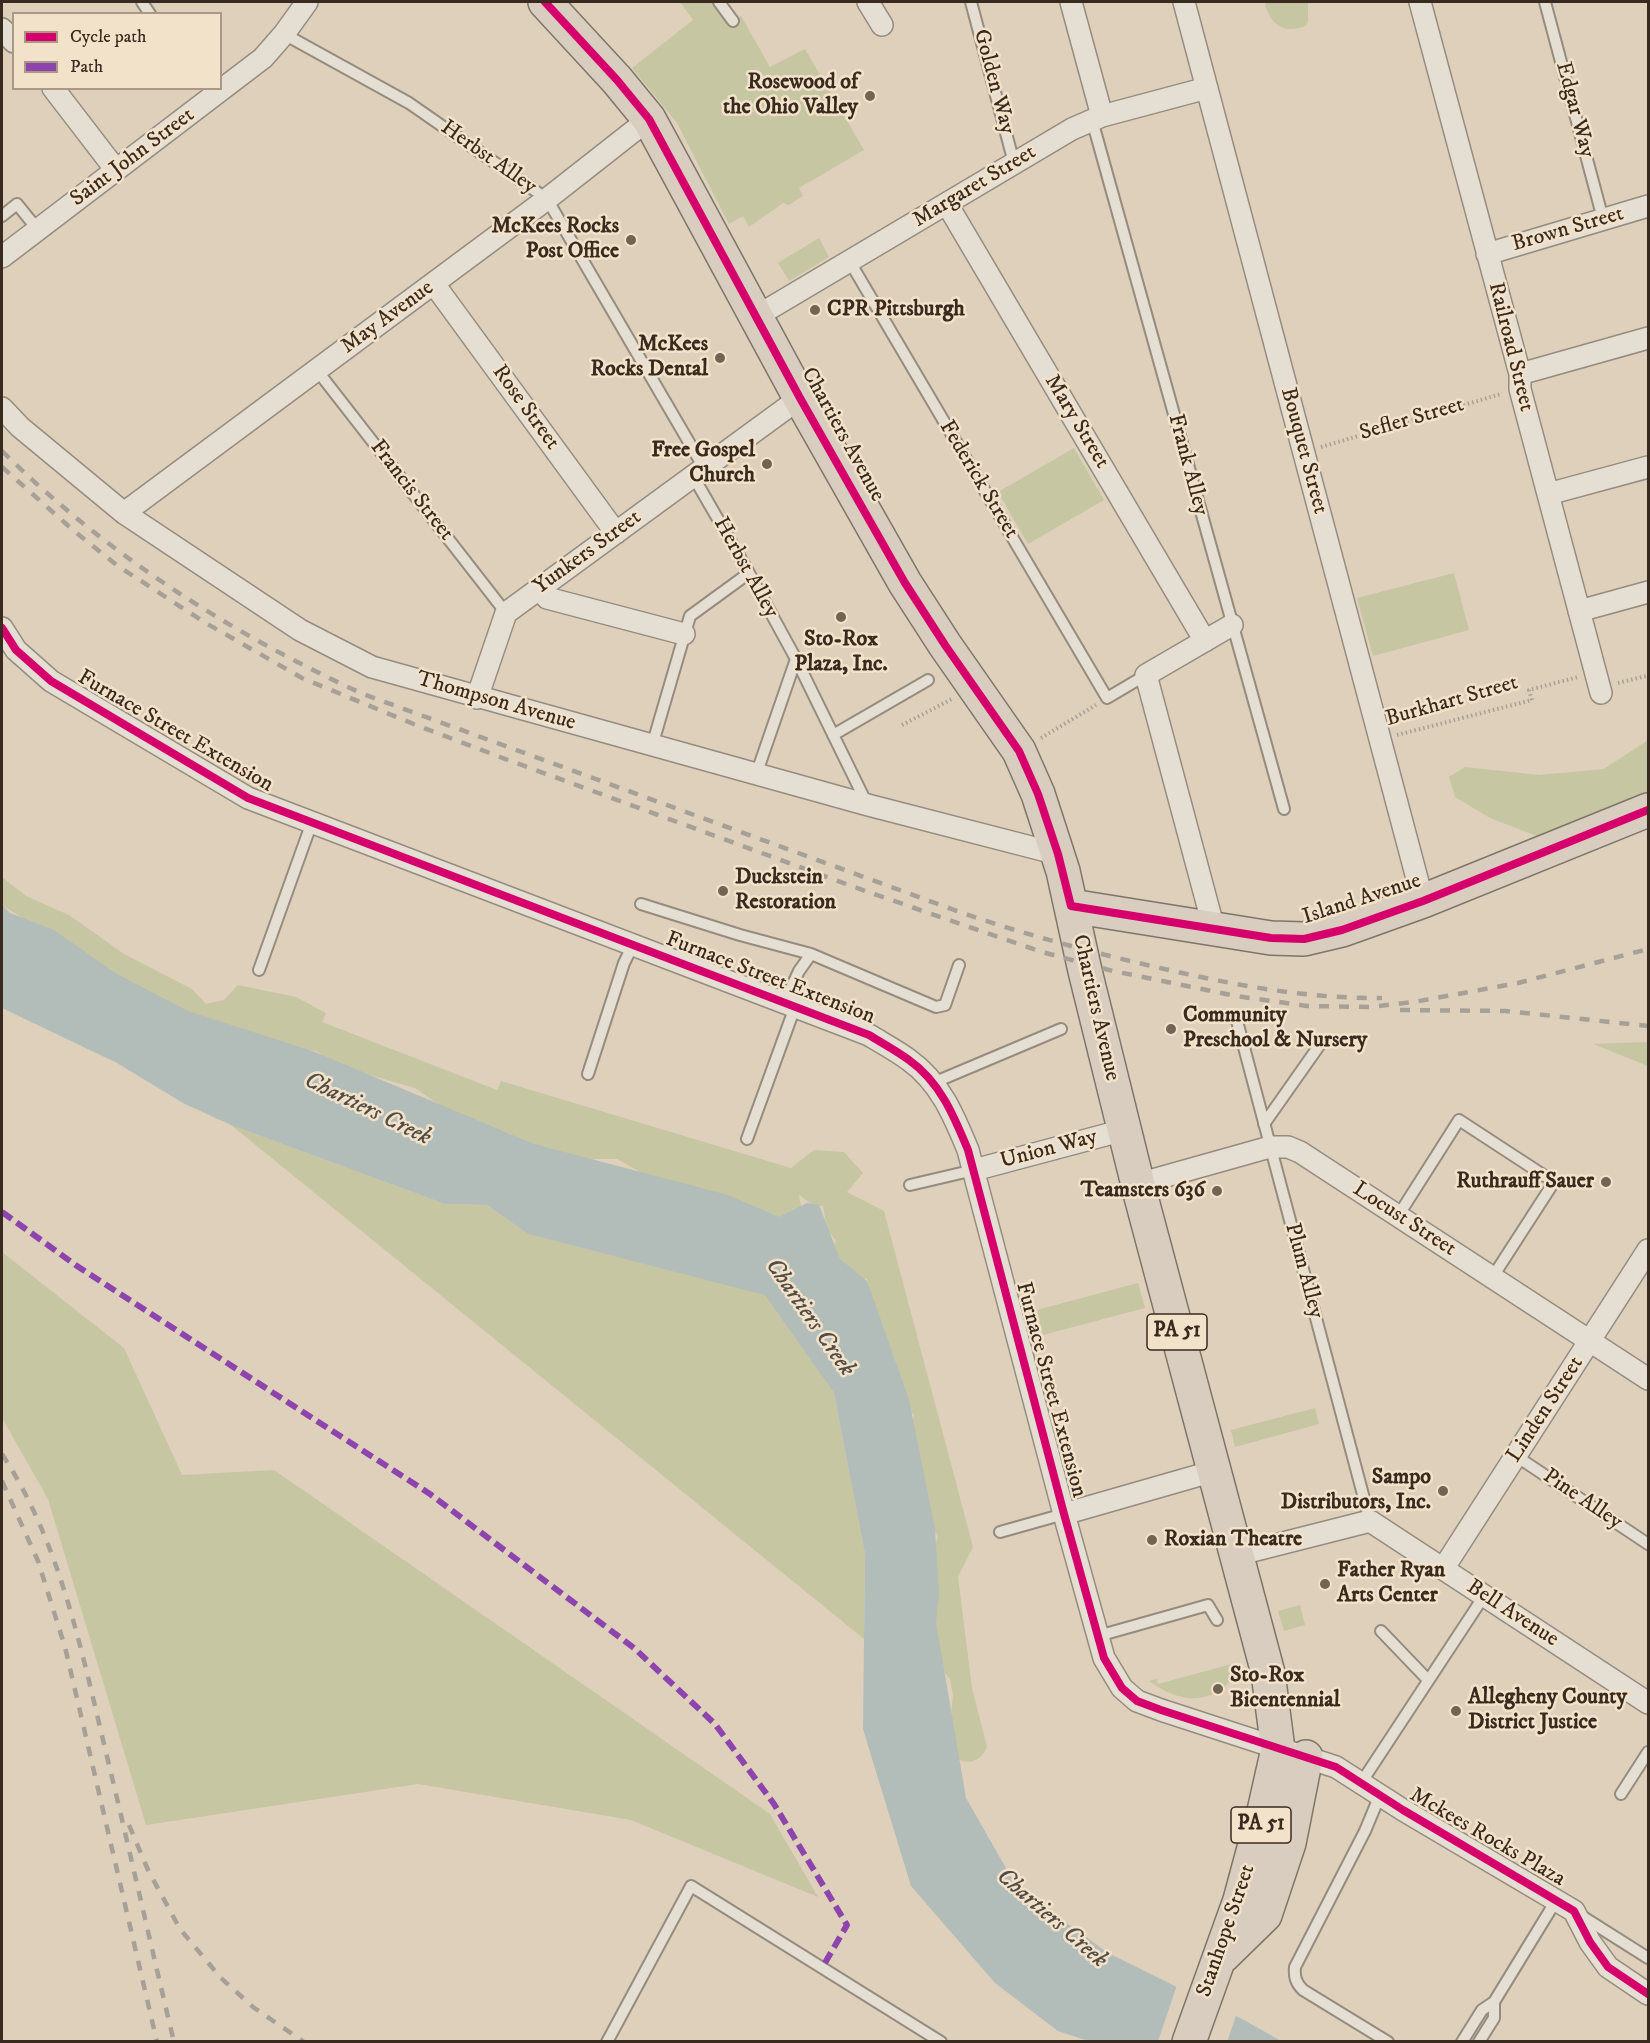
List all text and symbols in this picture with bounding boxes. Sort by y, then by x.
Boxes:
legend [12,12,222,90]
text: Cycle path [70,26,147,48]
street label: Golden Way [966,27,1020,137]
text: Path [70,56,103,78]
street label: Edgar Way [1549,59,1599,161]
place label: Rosewood of the Ohio Valley [723,70,858,122]
marker: Rosewood of the Ohio Valley [863,89,877,103]
street label: Saint John Street [66,103,200,213]
street label: Herbst Alley [435,115,541,201]
street label: Margaret Street [909,140,1041,234]
street label: Brown Street [1509,201,1627,259]
place label: McKees Rocks Post Office [491,214,619,266]
marker: McKees Rocks Post Office [624,233,638,247]
street label: May Avenue [337,276,439,360]
street label: Railroad Street [1481,280,1539,414]
place label: CPR Pittsburgh [827,297,965,323]
marker: CPR Pittsburgh [808,303,822,317]
place label: McKees Rocks Dental [590,332,708,384]
marker: McKees Rocks Dental [713,351,727,365]
street label: Rose Street [485,360,565,456]
street label: Chartiers Avenue [794,363,890,507]
street label: Mary Street [1038,370,1114,474]
street label: Bouquet Street [1273,385,1333,517]
street label: Sefler Street [1357,393,1467,447]
street label: Frank Alley [1161,411,1213,519]
street label: Federick Street [932,416,1024,544]
street label: Francis Street [363,435,459,547]
place label: Free Gospel Church [651,438,755,490]
marker: Free Gospel Church [760,457,774,471]
street label: Yunkers Street [529,505,647,601]
street label: Herbst Alley [706,513,784,623]
marker: Sto-Rox Plaza, Inc. [834,610,848,624]
place label: Sto-Rox Plaza, Inc. [794,627,888,678]
street label: Furnace Street Extension [72,665,278,799]
street label: Thompson Avenue [413,667,579,737]
street label: Burkhart Street [1383,671,1521,733]
place label: Duckstein Restoration [735,865,836,916]
street label: Island Avenue [1299,868,1425,932]
marker: Duckstein Restoration [716,884,730,898]
street label: Furnace Street Extension [662,927,878,1031]
street label: Chartiers Avenue [1065,932,1125,1084]
place label: Community Preschool & Nursery [1183,1003,1367,1054]
marker: Community Preschool & Nursery [1164,1022,1178,1036]
water label: Chartiers Creek [299,1067,435,1153]
street label: Union Way [998,1124,1100,1176]
place label: Ruthrauff Sauer [1456,1169,1594,1195]
marker: Ruthrauff Sauer [1599,1175,1613,1189]
street label: Locust Street [1347,1177,1461,1263]
place label: Teamsters 636 [1081,1178,1205,1204]
marker: Teamsters 636 [1210,1184,1224,1198]
street label: Plum Alley [1278,1220,1328,1322]
water label: Chartiers Creek [758,1253,860,1383]
street label: Furnace Street Extension [1009,1279,1091,1501]
road number: PA 51 [1147,1314,1207,1350]
street label: Linden Street [1502,1352,1590,1468]
street label: Pine Alley [1537,1464,1627,1536]
place label: Sampo Distributors, Inc. [1281,1465,1431,1516]
marker: Sampo Distributors, Inc. [1436,1484,1450,1498]
place label: Roxian Theatre [1164,1527,1302,1553]
marker: Roxian Theatre [1145,1533,1159,1547]
place label: Father Ryan Arts Center [1337,1558,1445,1610]
street label: Bell Avenue [1461,1575,1563,1653]
marker: Father Ryan Arts Center [1318,1577,1332,1591]
place label: Sto-Rox Bicentennial [1230,1663,1340,1714]
marker: Sto-Rox Bicentennial [1211,1682,1225,1696]
place label: Allegheny County District Justice [1468,1685,1627,1736]
marker: Allegheny County District Justice [1449,1704,1463,1718]
street label: Mckees Rocks Plaza [1404,1783,1570,1893]
road number: PA 51 [1231,1807,1291,1843]
street label: Stanhope Street [1192,1861,1262,2001]
water label: Chartiers Creek [990,1863,1112,1975]

